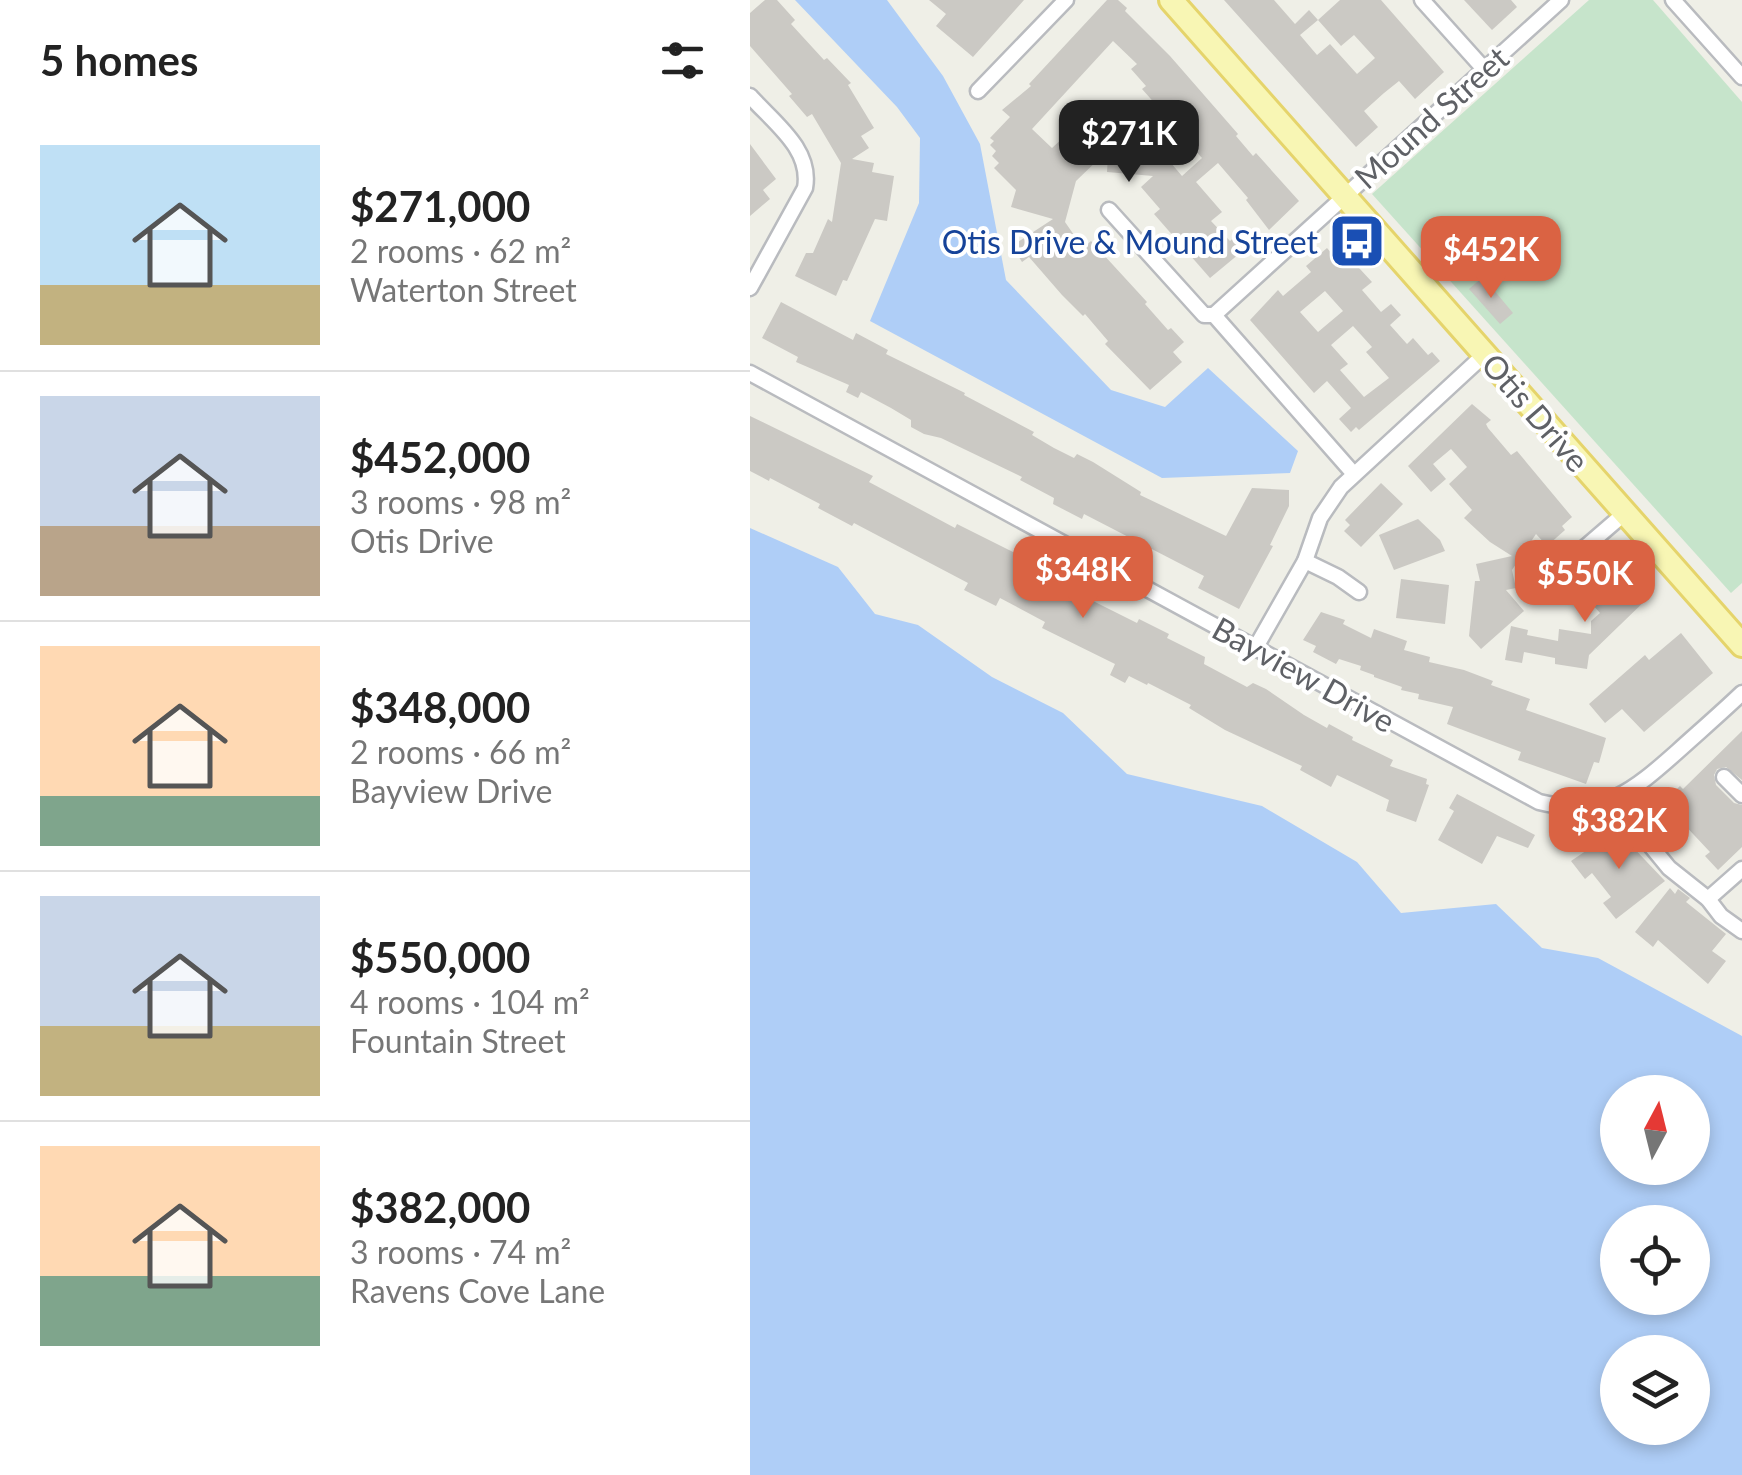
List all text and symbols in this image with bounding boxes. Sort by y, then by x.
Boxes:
icon: filters [655,33,710,88]
text: 5 homes [40,35,198,85]
street label: Mound Street [1346,37,1516,196]
pin: $271K [1059,100,1199,185]
text: $271K [1081,113,1177,152]
text: $271,000 [350,181,530,231]
icon: home [120,185,240,305]
bus stop icon: Otis Drive & Mound Street [1327,211,1387,271]
pin: $452K [1421,216,1561,301]
place label: Otis Drive & Mound Street [942,222,1319,261]
text: $452K [1443,229,1539,268]
text: 2 rooms · 62 m² [350,231,571,270]
text: Waterton Street [350,270,577,309]
street label: Otis Drive [1474,345,1598,479]
text: $452,000 [350,432,530,482]
icon: home [120,436,240,556]
text: 3 rooms · 98 m² [350,482,571,521]
text: Otis Drive [350,521,494,560]
pin: $348K [1013,536,1153,621]
pin: $550K [1515,540,1655,625]
text: $348K [1035,549,1131,588]
text: $550K [1537,553,1633,592]
street label: Bayview Drive [1206,608,1402,740]
text: $348,000 [350,682,530,732]
icon: home [120,686,240,806]
text: 2 rooms · 66 m² [350,732,571,771]
text: Bayview Drive [350,771,552,810]
pin: $382K [1549,787,1689,872]
text: $382K [1571,800,1667,839]
text: $550,000 [350,932,530,982]
icon: home [120,936,240,1056]
text: 4 rooms · 104 m² [350,982,590,1021]
text: Fountain Street [350,1021,566,1060]
north arrow [1600,1075,1710,1185]
map controls [1600,1075,1710,1445]
text: $382,000 [350,1182,530,1232]
icon: home [120,1186,240,1306]
button: locate [1600,1205,1710,1315]
text: 3 rooms · 74 m² [350,1232,571,1271]
text: Ravens Cove Lane [350,1271,605,1310]
button: layers [1600,1335,1710,1445]

